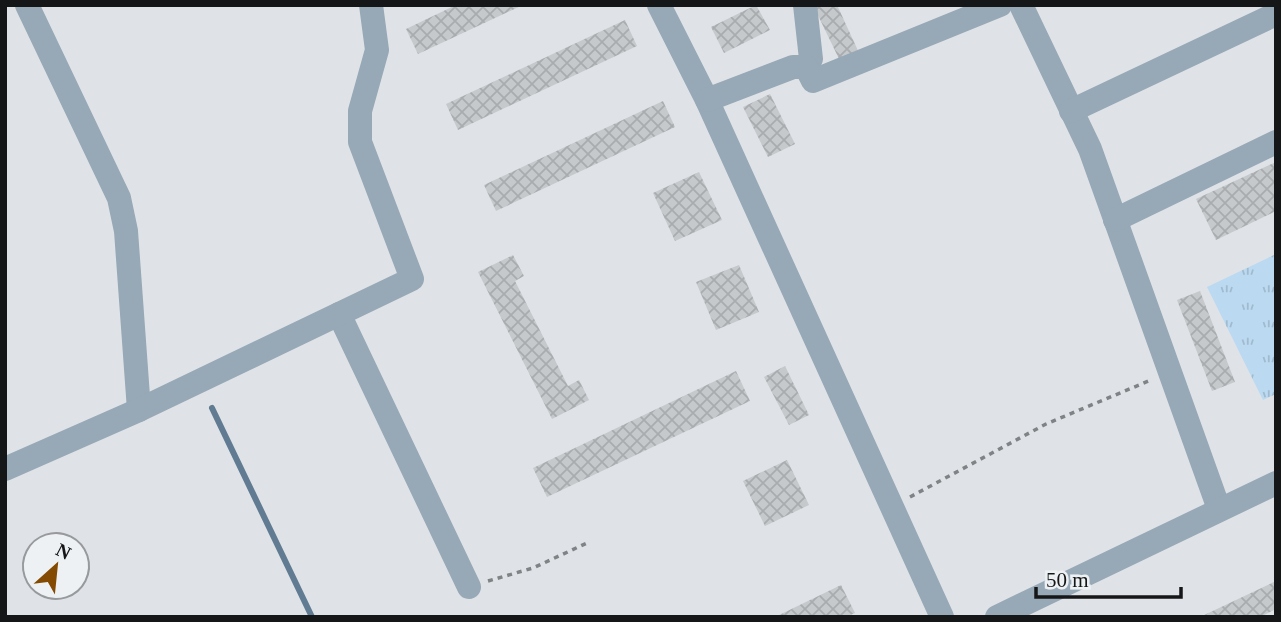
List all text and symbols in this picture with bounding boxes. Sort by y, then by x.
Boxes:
north arrow [21,531,91,601]
text: N [53,539,75,564]
scale bar [1036,556,1181,600]
text: 50 m [1046,568,1089,592]

